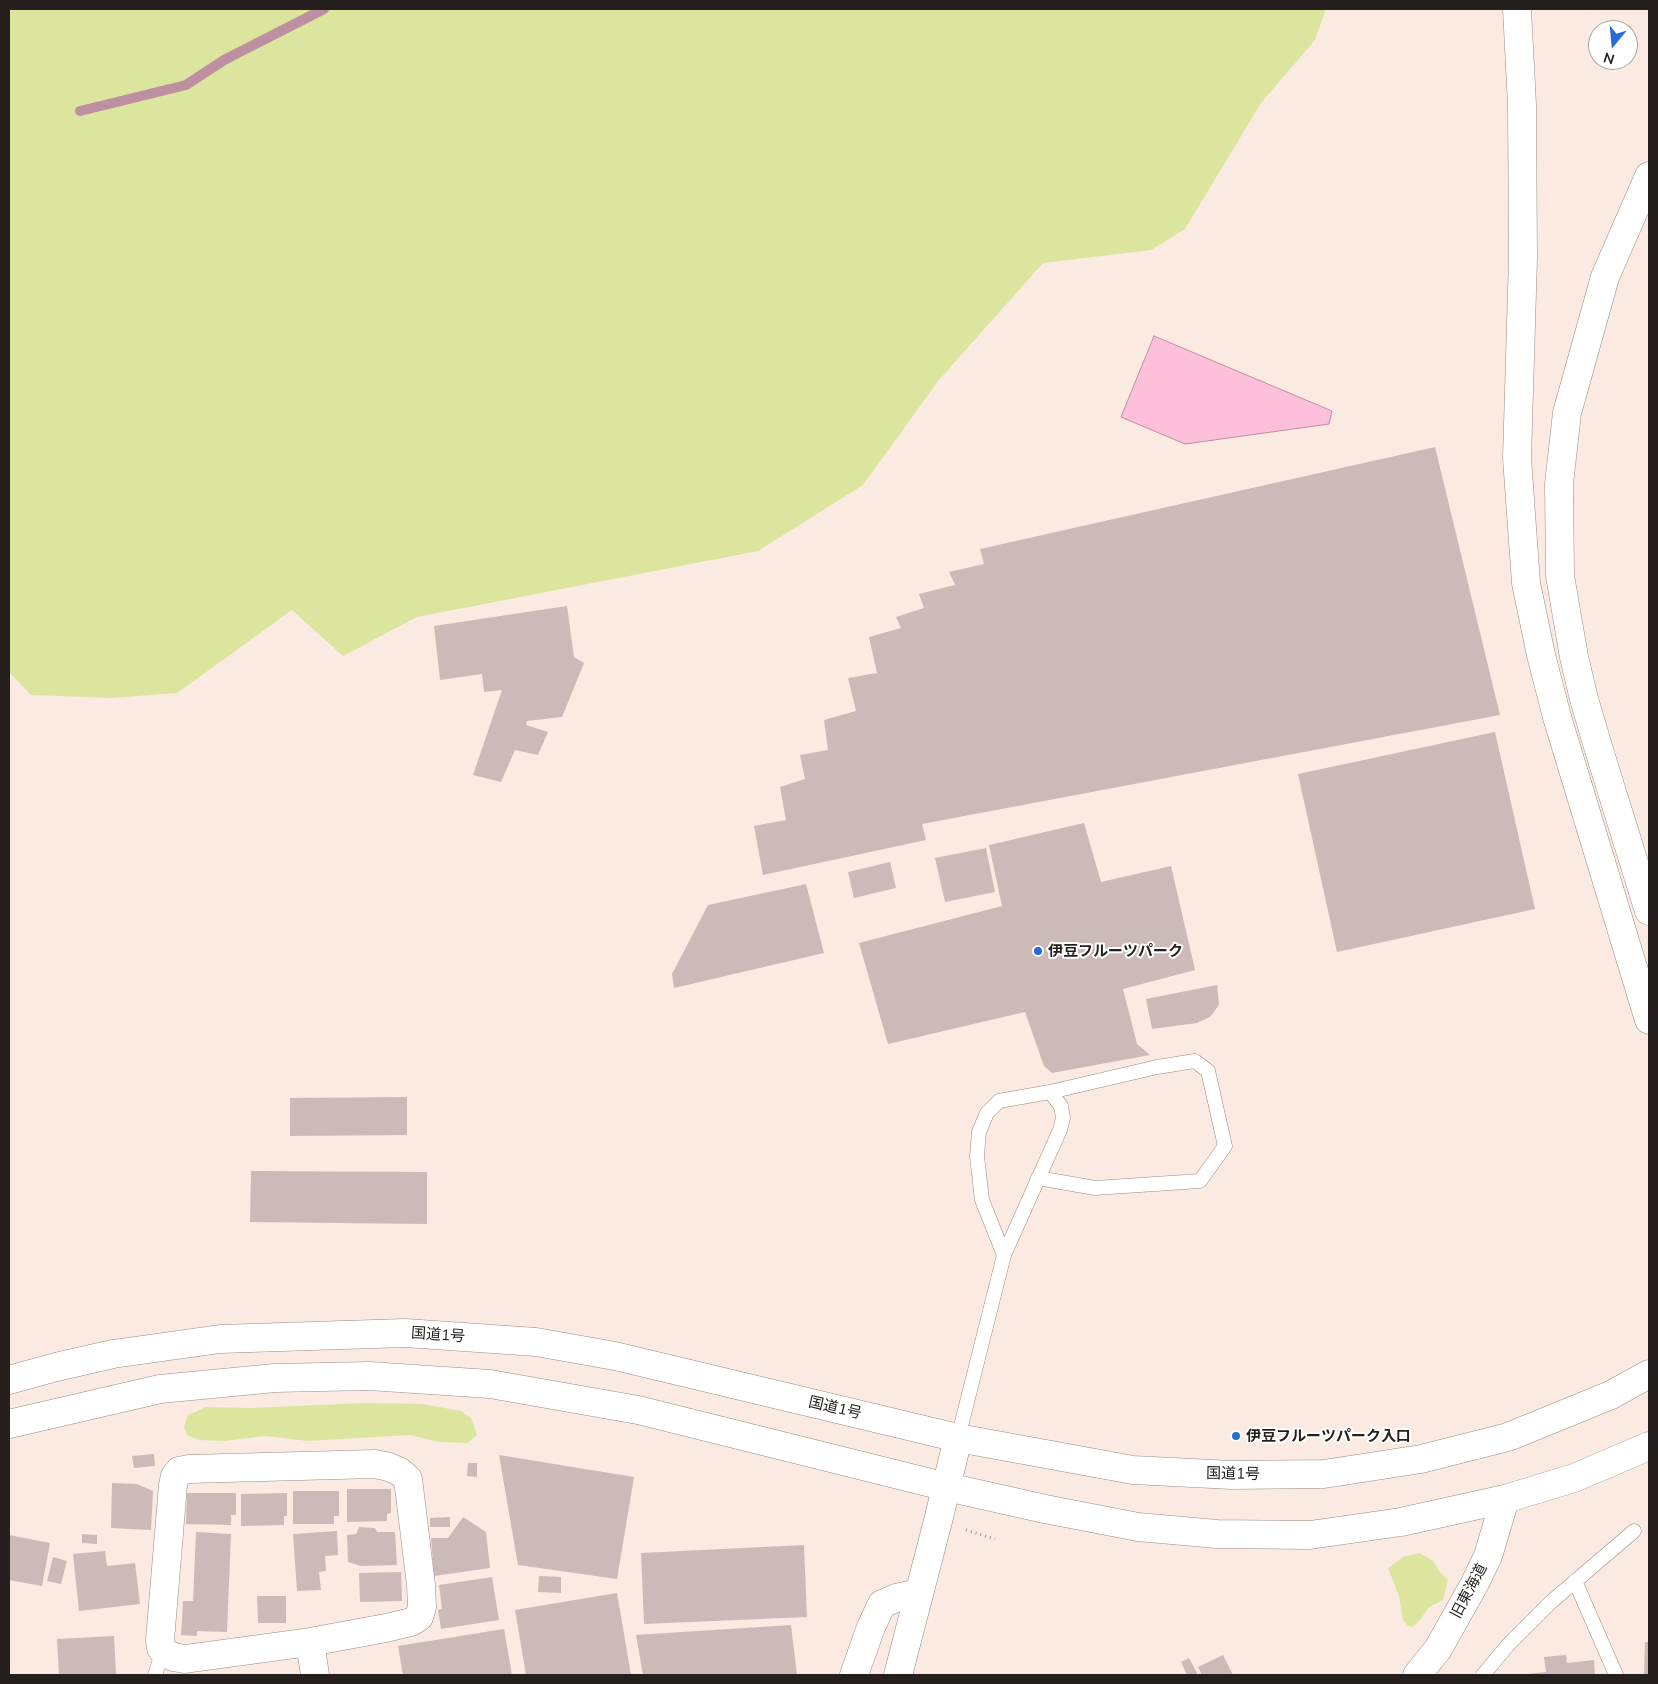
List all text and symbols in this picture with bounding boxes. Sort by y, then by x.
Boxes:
north arrow [1588,20,1638,70]
text: N [1601,48,1617,69]
place label: 伊豆フルーツパーク [1048,942,1183,960]
marker: 伊豆フルーツパーク [1032,945,1044,957]
street label: 国道1号 [410,1324,466,1346]
street label: 国道1号 [807,1393,863,1423]
place label: 伊豆フルーツパーク入口 [1246,1427,1411,1445]
marker: 伊豆フルーツパーク入口 [1230,1430,1242,1442]
street label: 国道1号 [1206,1465,1260,1483]
street label: 旧東海道 [1447,1560,1491,1622]

